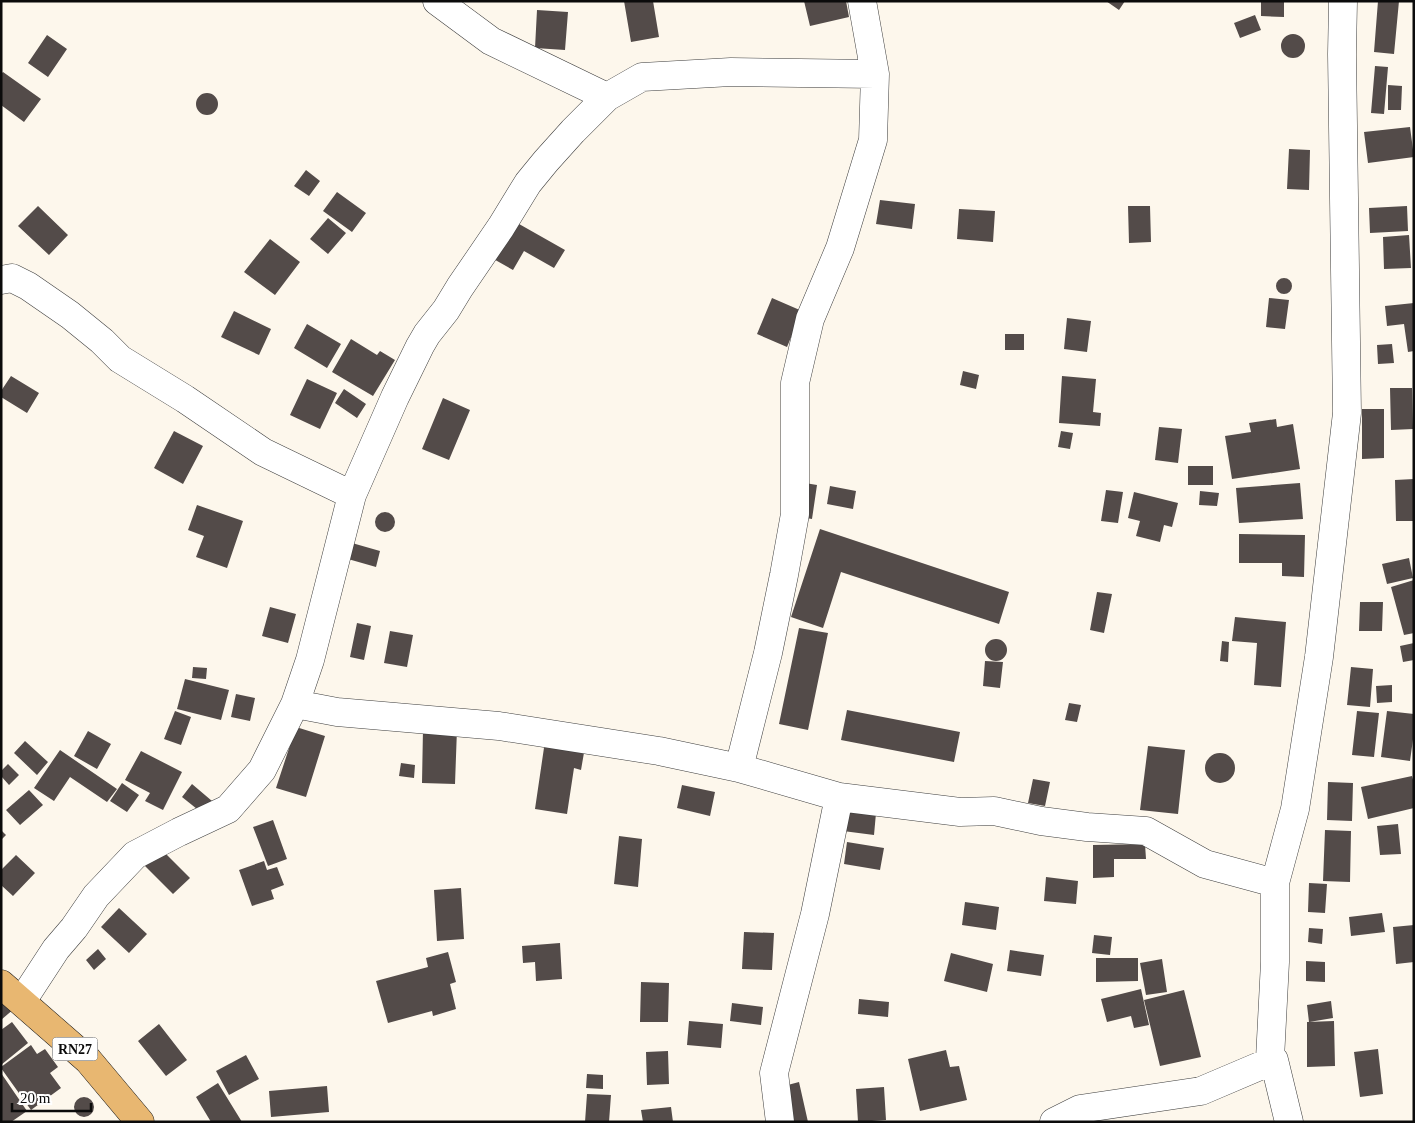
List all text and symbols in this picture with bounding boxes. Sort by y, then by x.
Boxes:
road number: RN27 [52,1038,98,1060]
scale bar [12,1080,91,1112]
text: 20 m [20,1090,51,1106]

